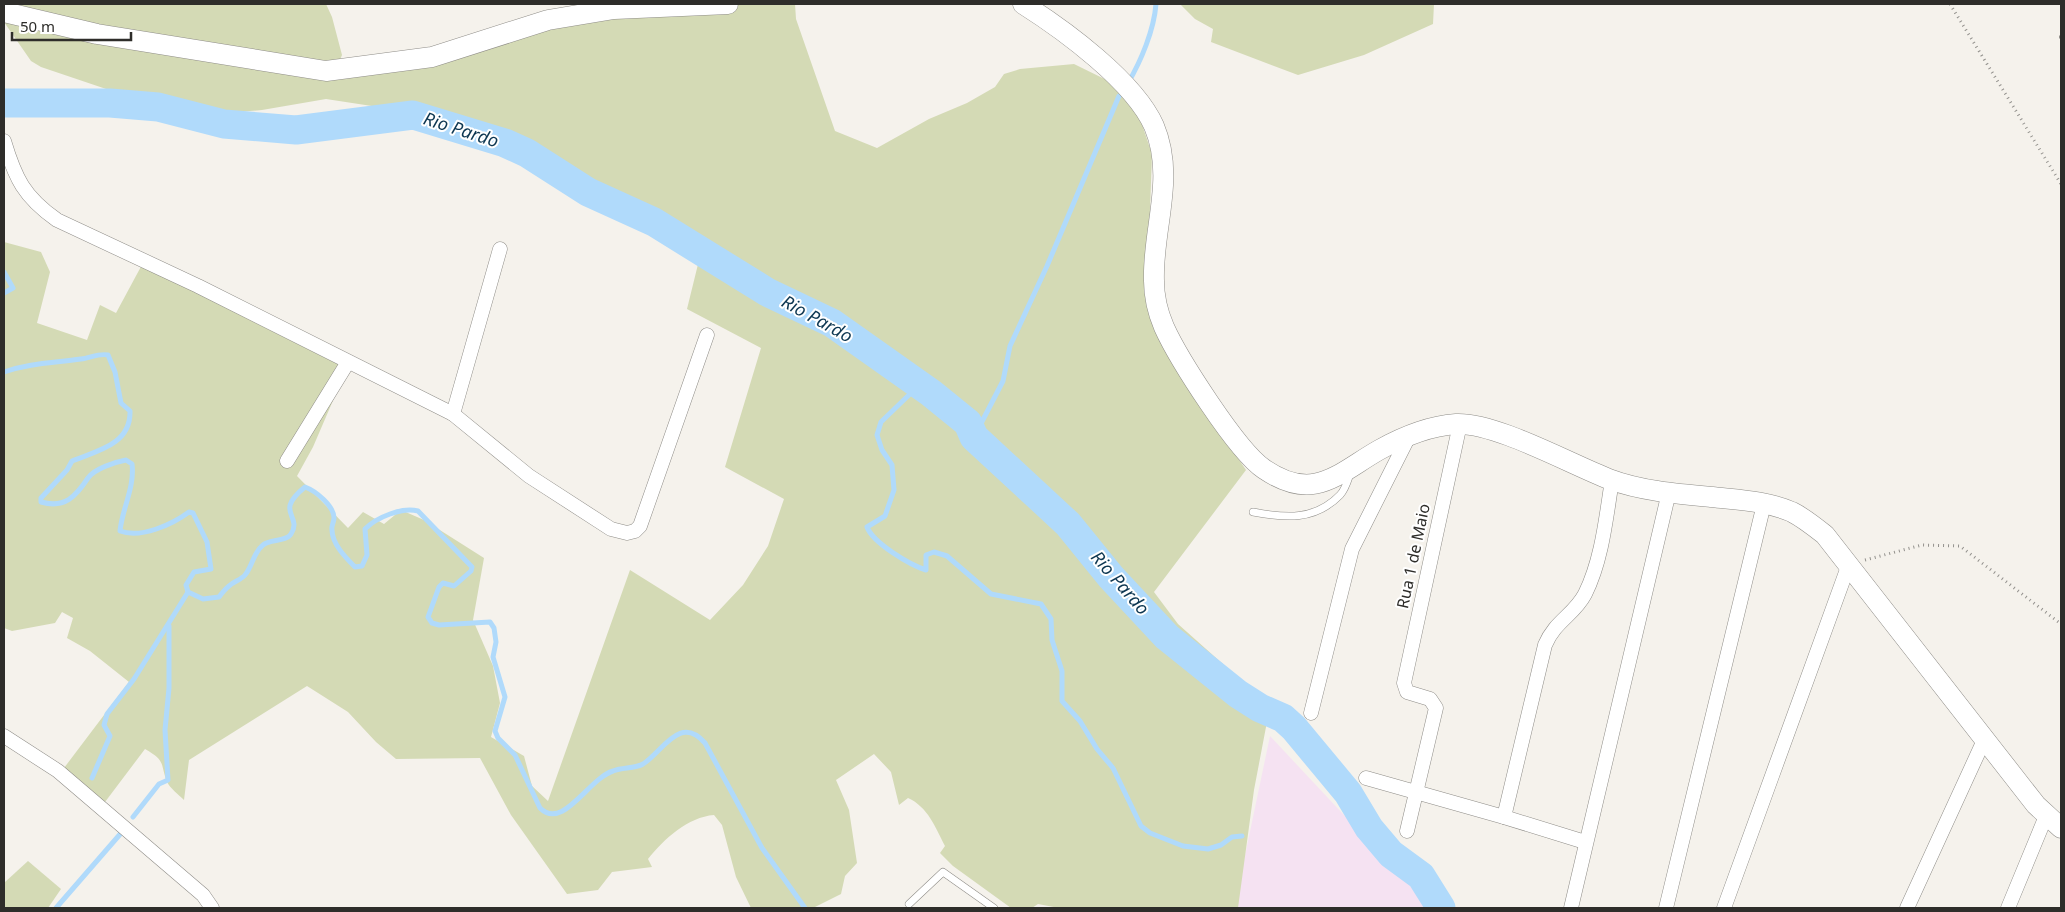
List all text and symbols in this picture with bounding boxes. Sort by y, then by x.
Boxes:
scale bar [12,10,131,42]
text: 50 m [20,16,55,36]
water label: Rio Pardo [421,106,502,152]
water label: Rio Pardo [778,289,857,347]
street label: Rua 1 de Maio [1391,502,1435,610]
water label: Rio Pardo [1086,545,1155,619]

